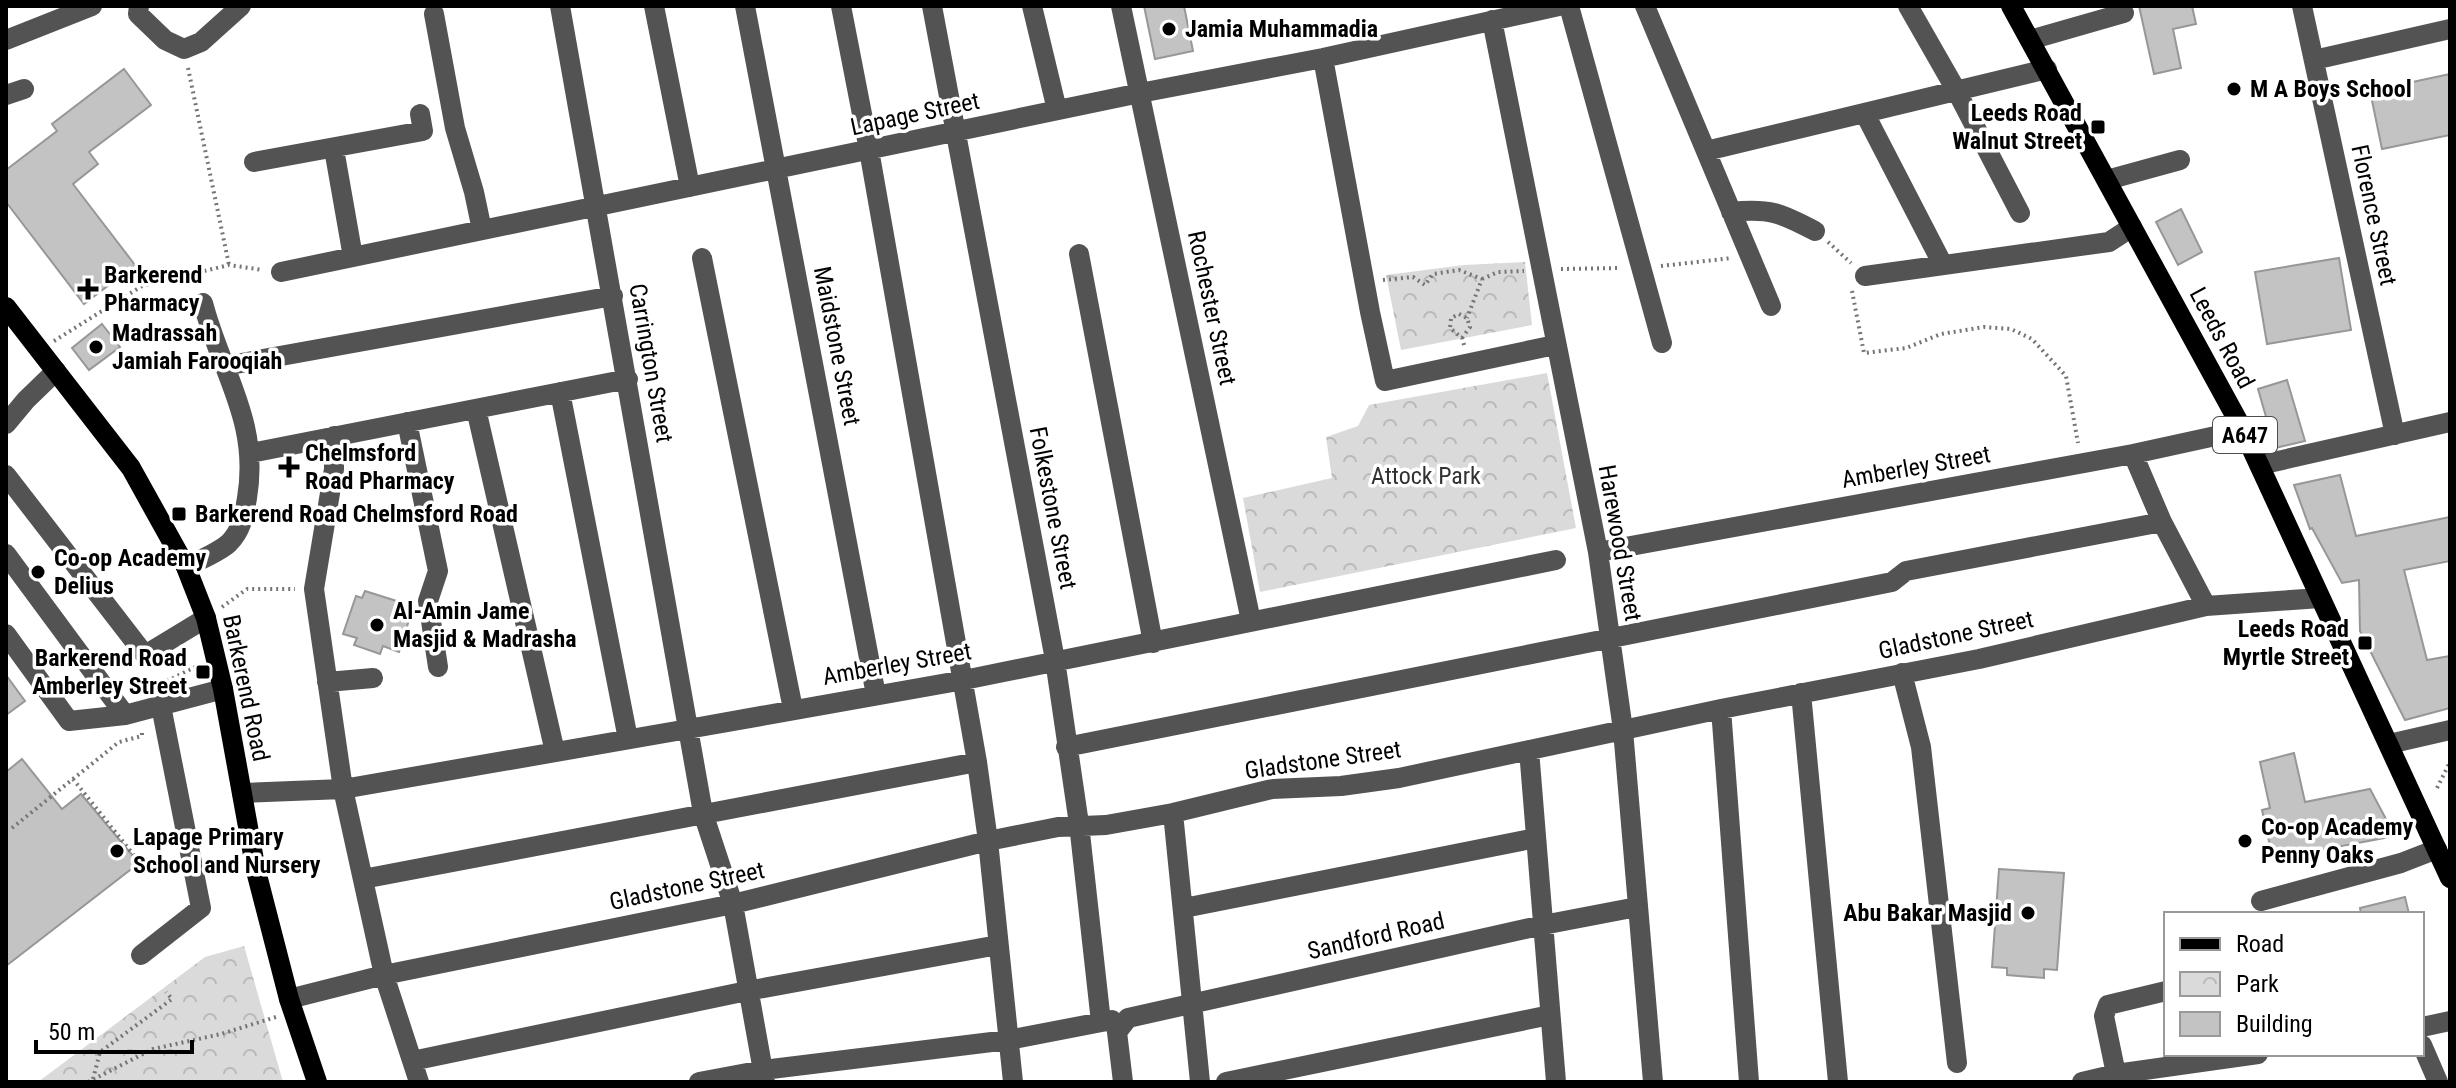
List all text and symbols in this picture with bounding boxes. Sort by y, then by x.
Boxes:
place label: Jamia Muhammadia [1185,15,1378,43]
marker: Jamia Muhammadia [1160,20,1178,38]
place label: M A Boys School [2250,75,2412,103]
marker: M A Boys School [2225,80,2243,98]
street label: Lapage Street [848,87,982,141]
place label: Leeds Road Walnut Street [1952,99,2082,155]
marker: Leeds Road Walnut Street [2089,118,2107,136]
street label: Florence Street [2345,142,2403,288]
street label: Rochester Street [1182,228,1242,388]
place label: Barkerend Pharmacy [104,261,202,317]
street label: Maidstone Street [808,264,866,428]
marker: Barkerend Pharmacy [79,280,97,298]
street label: Carrington Street [623,281,679,445]
street label: Leeds Road [2184,283,2260,393]
place label: Madrassah Jamiah Farooqiah [112,319,282,375]
marker: Madrassah Jamiah Farooqiah [87,338,105,356]
road number: A647 [2213,417,2277,453]
street label: Folkestone Street [1023,424,1083,592]
place label: Chelmsford Road Pharmacy [305,439,455,495]
street label: Amberley Street [1839,440,1993,494]
marker: Chelmsford Road Pharmacy [280,458,298,476]
park label: Attock Park [1371,462,1481,490]
street label: Harewood Street [1592,463,1648,623]
place label: Barkerend Road Chelmsford Road [195,500,518,528]
marker: Barkerend Road Chelmsford Road [170,505,188,523]
place label: Co-op Academy Delius [54,544,206,600]
marker: Co-op Academy Delius [29,563,47,581]
place label: Al-Amin Jame Masjid & Madrasha [393,597,577,653]
street label: Gladstone Street [1876,605,2036,665]
street label: Barkerend Road [217,612,275,764]
place label: Leeds Road Myrtle Street [2223,615,2349,671]
marker: Al-Amin Jame Masjid & Madrasha [368,616,386,634]
marker: Leeds Road Myrtle Street [2356,634,2374,652]
street label: Amberley Street [820,637,974,691]
place label: Barkerend Road Amberley Street [32,644,187,700]
marker: Barkerend Road Amberley Street [194,663,212,681]
street label: Gladstone Street [1243,735,1403,785]
place label: Co-op Academy Penny Oaks [2261,813,2413,869]
place label: Lapage Primary School and Nursery [133,823,321,879]
marker: Co-op Academy Penny Oaks [2236,832,2254,850]
marker: Lapage Primary School and Nursery [108,842,126,860]
street label: Gladstone Street [607,856,767,916]
place label: Abu Bakar Masjid [1843,899,2012,927]
marker: Abu Bakar Masjid [2019,904,2037,922]
street label: Sandford Road [1305,907,1447,965]
legend [2164,912,2424,1056]
text: Road [2236,930,2284,958]
text: Park [2236,970,2279,998]
scale bar [36,1004,192,1054]
text: Building [2236,1010,2313,1038]
text: 50 m [48,1018,95,1046]

